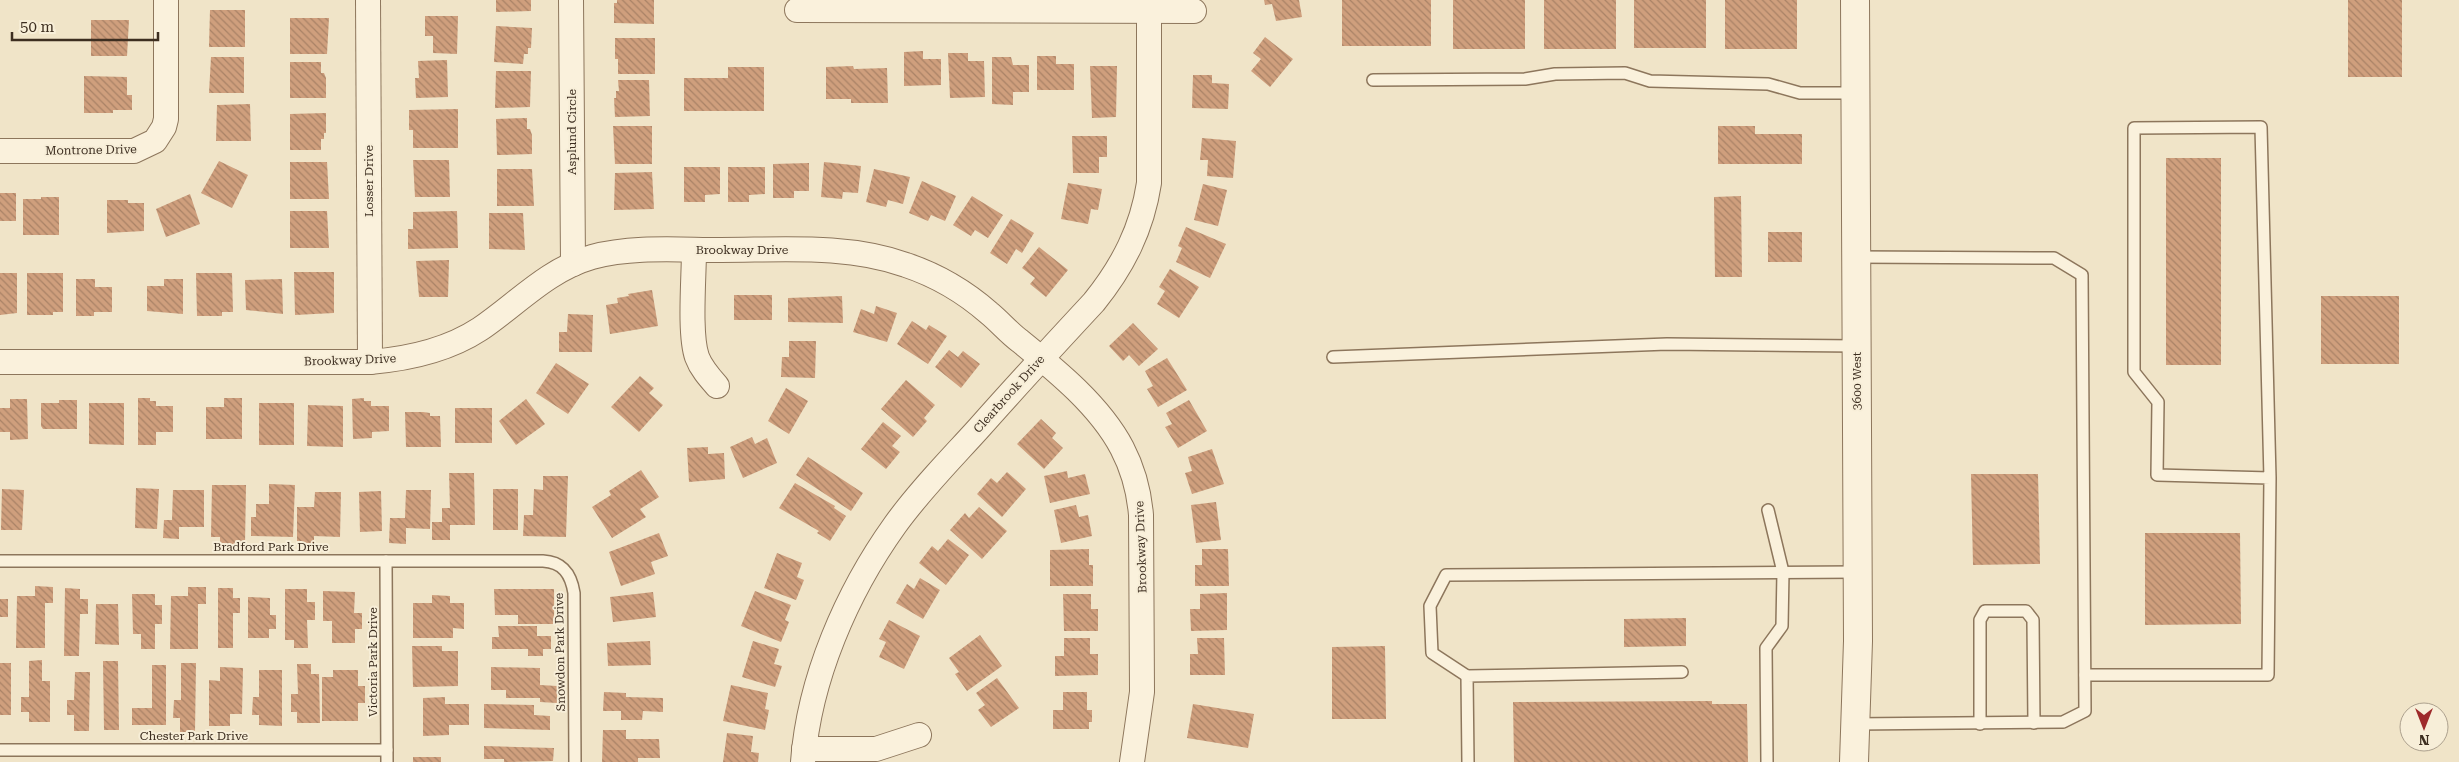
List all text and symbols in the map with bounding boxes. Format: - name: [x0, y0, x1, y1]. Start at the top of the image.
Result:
- scale bar: [12, 10, 159, 42]
- text: 50 m: [20, 18, 55, 36]
- street label: Asplund Circle: [565, 89, 579, 175]
- street label: Montrone Drive: [45, 142, 137, 158]
- street label: Losser Drive: [362, 145, 376, 217]
- street label: Brookway Drive: [696, 243, 789, 257]
- street label: Brookway Drive: [304, 351, 397, 369]
- street label: 3600 West: [1850, 351, 1864, 410]
- street label: Clearbrook Drive: [970, 352, 1048, 436]
- street label: Brookway Drive: [1132, 500, 1150, 593]
- street label: Bradford Park Drive: [213, 540, 329, 554]
- street label: Snowdon Park Drive: [552, 592, 568, 711]
- street label: Victoria Park Drive: [366, 607, 380, 717]
- north arrow: [2399, 702, 2449, 752]
- street label: Chester Park Drive: [140, 729, 249, 743]
- text: N: [2418, 732, 2429, 748]

